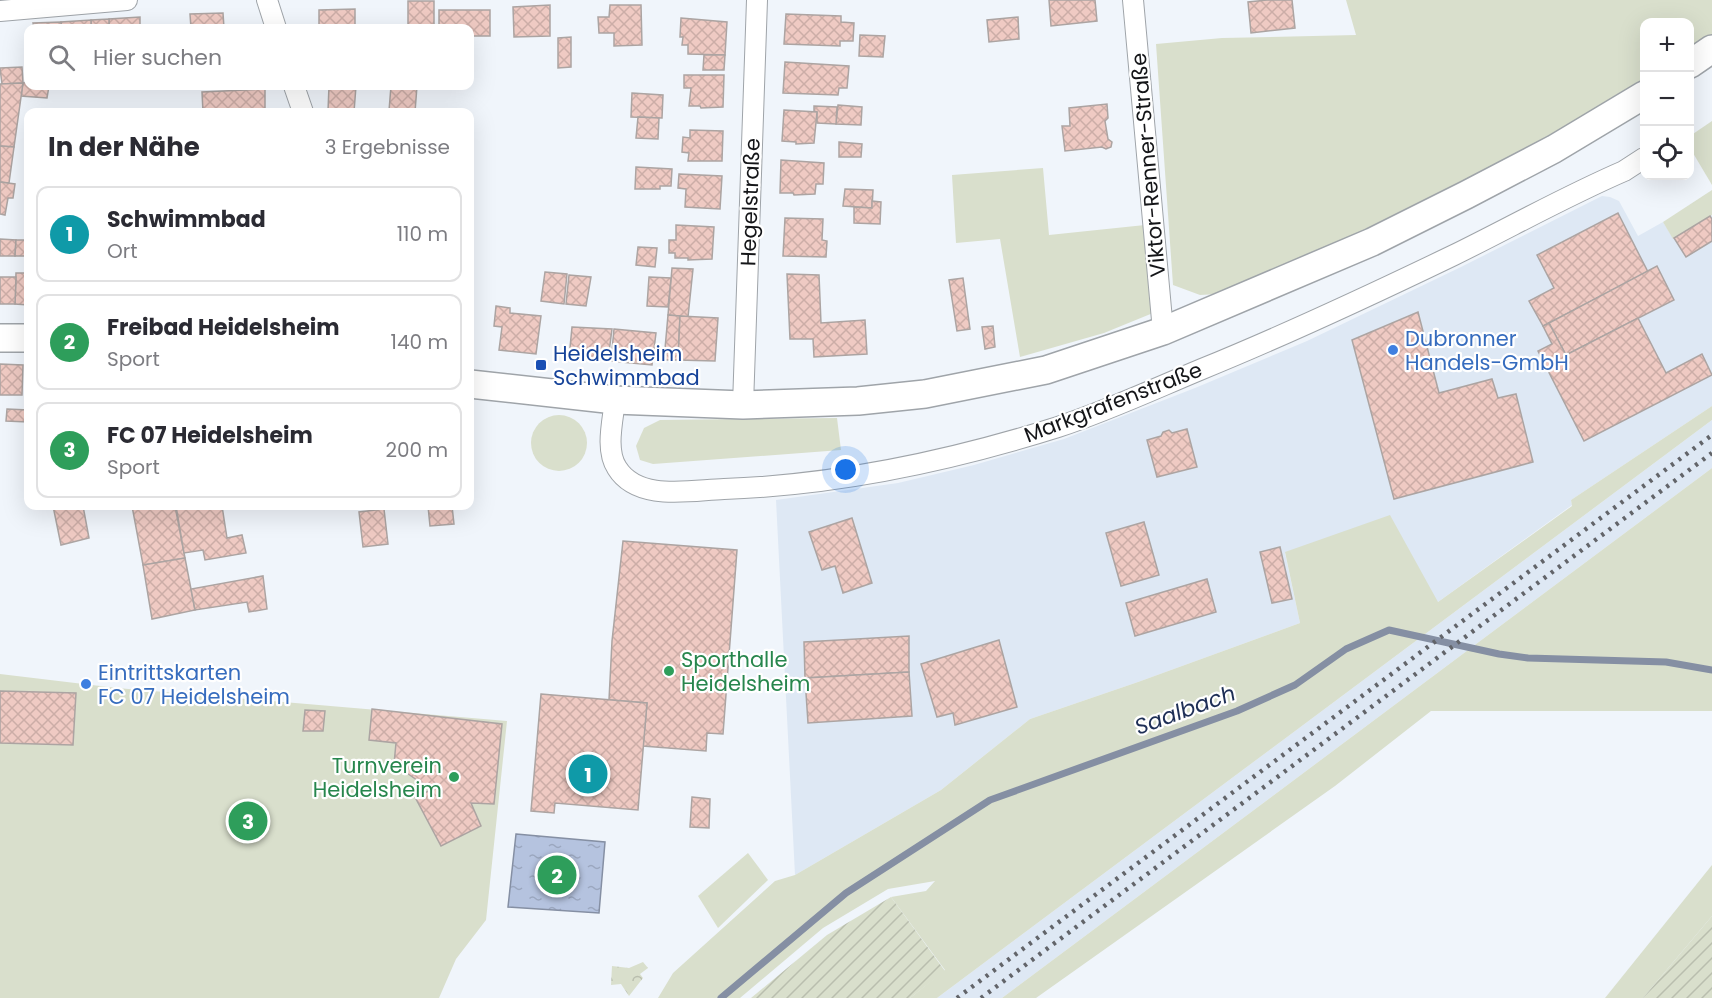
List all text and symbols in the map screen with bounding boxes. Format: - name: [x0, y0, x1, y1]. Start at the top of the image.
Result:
- map controls: [1640, 18, 1694, 180]
- button: +: [1640, 18, 1694, 72]
- search box: [24, 24, 474, 90]
- icon: search: [45, 41, 78, 74]
- text: Hier suchen: [93, 42, 222, 73]
- street label: Viktor-Renner-Straße: [1124, 52, 1172, 278]
- button: −: [1640, 72, 1694, 126]
- button: locate: [1640, 126, 1694, 180]
- text: In der Nähe: [48, 129, 200, 165]
- text: 3 Ergebnisse: [325, 133, 450, 161]
- street label: Hegelstraße: [733, 138, 767, 266]
- text: Schwimmbad: [107, 204, 266, 235]
- text: 1: [66, 220, 73, 248]
- text: 110 m: [397, 220, 448, 248]
- text: Ort: [107, 237, 137, 265]
- text: Freibad Heidelsheim: [107, 312, 340, 343]
- place label: Dubronner Handels-GmbH: [1405, 324, 1569, 377]
- text: 2: [64, 328, 75, 356]
- text: 140 m: [391, 328, 448, 356]
- place label: Heidelsheim Schwimmbad: [553, 339, 700, 392]
- marker: Dubronner Handels-GmbH: [1386, 343, 1400, 357]
- text: Sport: [107, 345, 160, 373]
- street label: Markgrafenstraße: [1020, 355, 1206, 449]
- marker: Heidelsheim Schwimmbad: [534, 358, 548, 372]
- text: FC 07 Heidelsheim: [107, 420, 313, 451]
- text: 3: [63, 436, 76, 464]
- text: 200 m: [385, 436, 448, 464]
- text: Sport: [107, 453, 160, 481]
- your location: [831, 455, 860, 484]
- place label: Sporthalle Heidelsheim: [681, 645, 810, 698]
- place label: Eintrittskarten FC 07 Heidelsheim: [98, 658, 290, 711]
- marker: Sporthalle Heidelsheim: [662, 664, 676, 678]
- marker: Eintrittskarten FC 07 Heidelsheim: [79, 677, 93, 691]
- water label: Saalbach: [1130, 677, 1240, 743]
- place label: Turnverein Heidelsheim: [313, 751, 442, 804]
- pin: 1: [568, 752, 608, 796]
- marker: Turnverein Heidelsheim: [447, 770, 461, 784]
- pin: 3: [228, 798, 268, 844]
- pin: 2: [538, 852, 576, 898]

